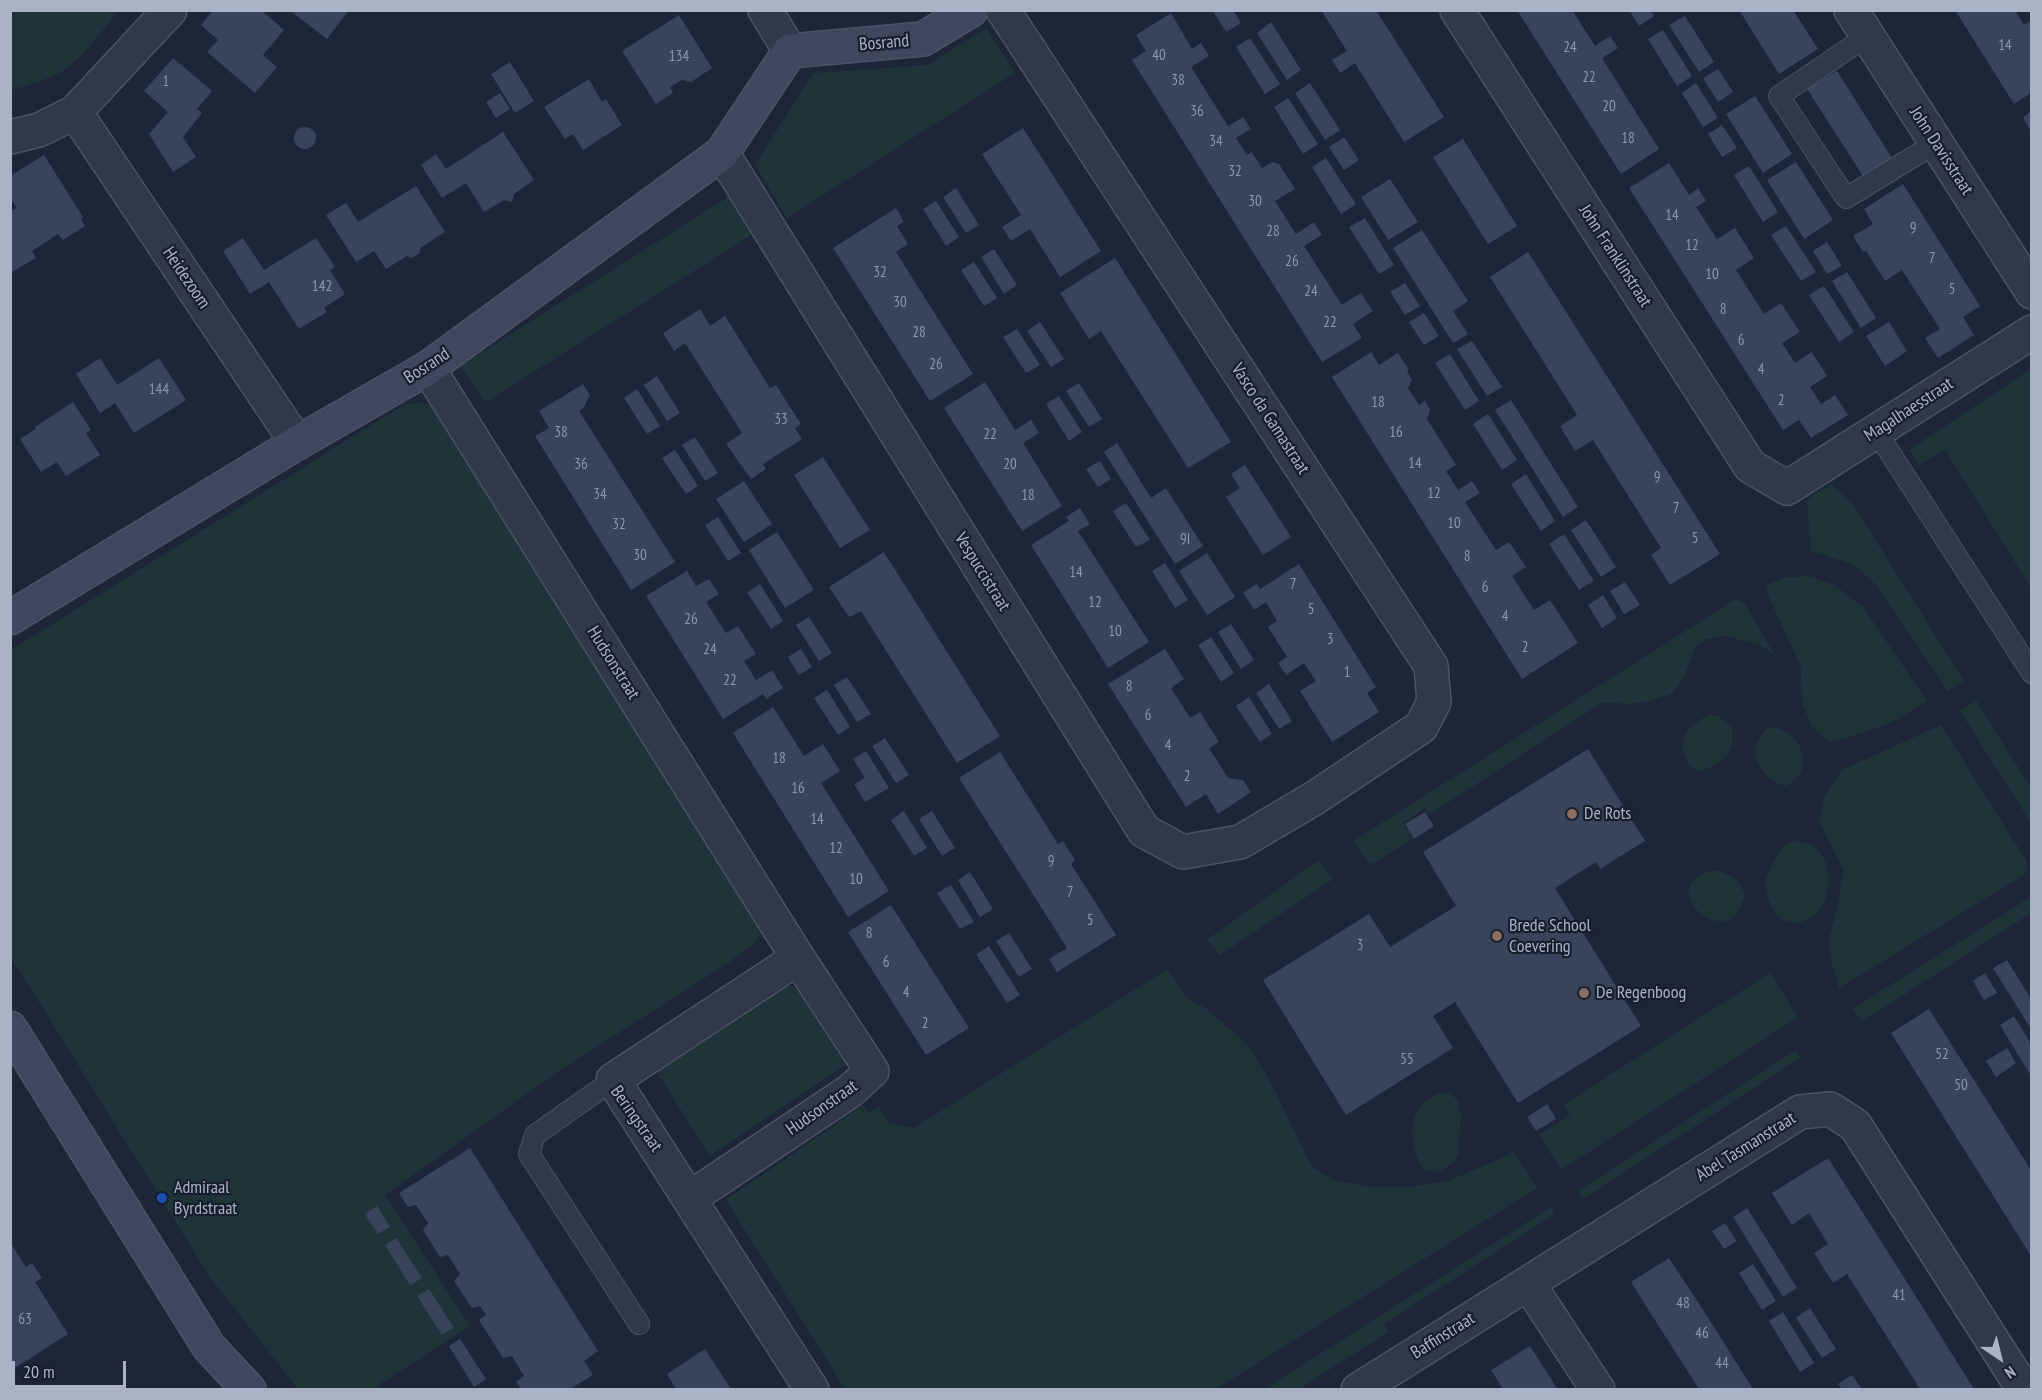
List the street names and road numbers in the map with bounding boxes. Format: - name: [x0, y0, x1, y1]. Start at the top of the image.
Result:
- street label: Bosrand: [858, 30, 910, 56]
- street label: John Davisstraat: [1905, 103, 1977, 199]
- street label: John Franklinstraat: [1574, 201, 1656, 311]
- street label: Heidezoom: [158, 243, 214, 313]
- street label: Bosrand: [400, 343, 454, 389]
- street label: Vasco da Gamastraat: [1226, 360, 1314, 478]
- street label: Magalhaesstraat: [1860, 373, 1958, 447]
- street label: Vespuccistraat: [949, 529, 1015, 615]
- street label: Hudsonstraat: [582, 622, 644, 704]
- street label: Hudsonstraat: [782, 1076, 862, 1140]
- street label: Beringstraat: [605, 1082, 667, 1156]
- street label: Abel Tasmanstraat: [1692, 1108, 1800, 1186]
- street label: Baffinstraat: [1407, 1308, 1479, 1364]

